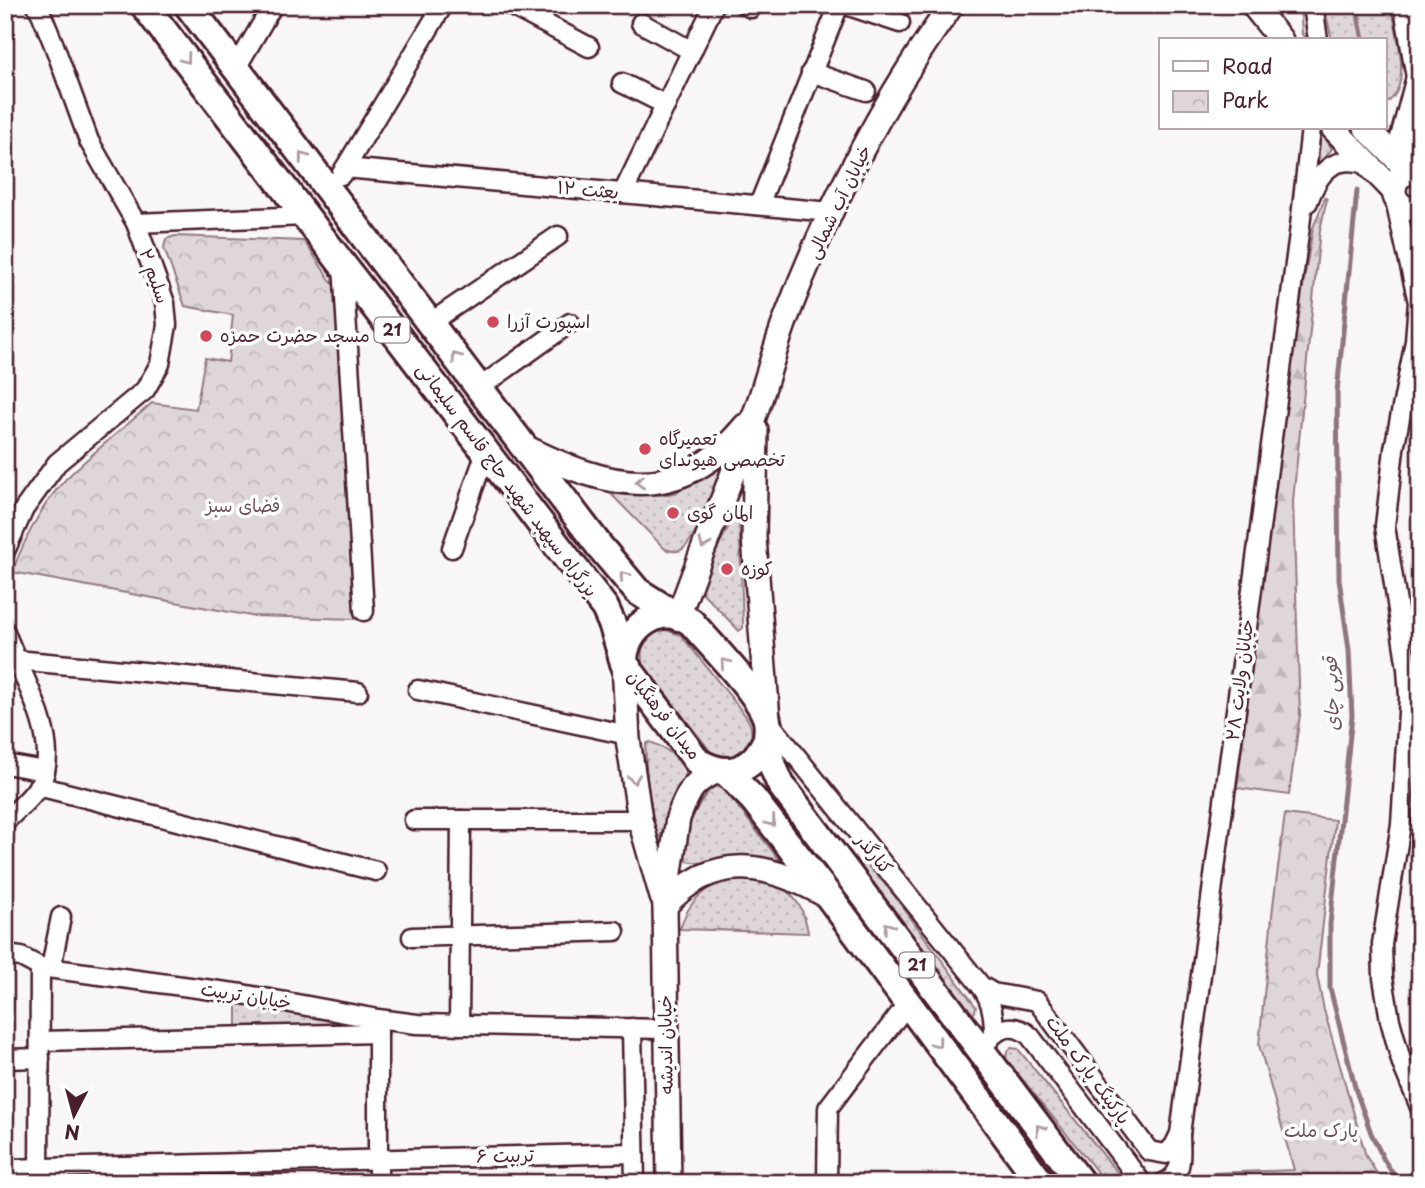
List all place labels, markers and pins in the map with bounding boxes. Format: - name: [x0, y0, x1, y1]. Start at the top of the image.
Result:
- place label: اسپورت آزرا: [507, 307, 590, 334]
- marker: اسپورت آزرا: [485, 314, 501, 330]
- place label: مسجد حضرت حمزه: [220, 321, 370, 348]
- marker: مسجد حضرت حمزه: [198, 328, 214, 344]
- place label: تعمیرگاه تخصصی هیوندای: [659, 424, 786, 472]
- marker: تعمیرگاه تخصصی هیوندای: [637, 441, 653, 457]
- place label: المان گوی: [687, 498, 753, 525]
- marker: المان گوی: [665, 505, 681, 521]
- place label: کوزه: [741, 554, 773, 581]
- marker: کوزه: [719, 561, 735, 577]

